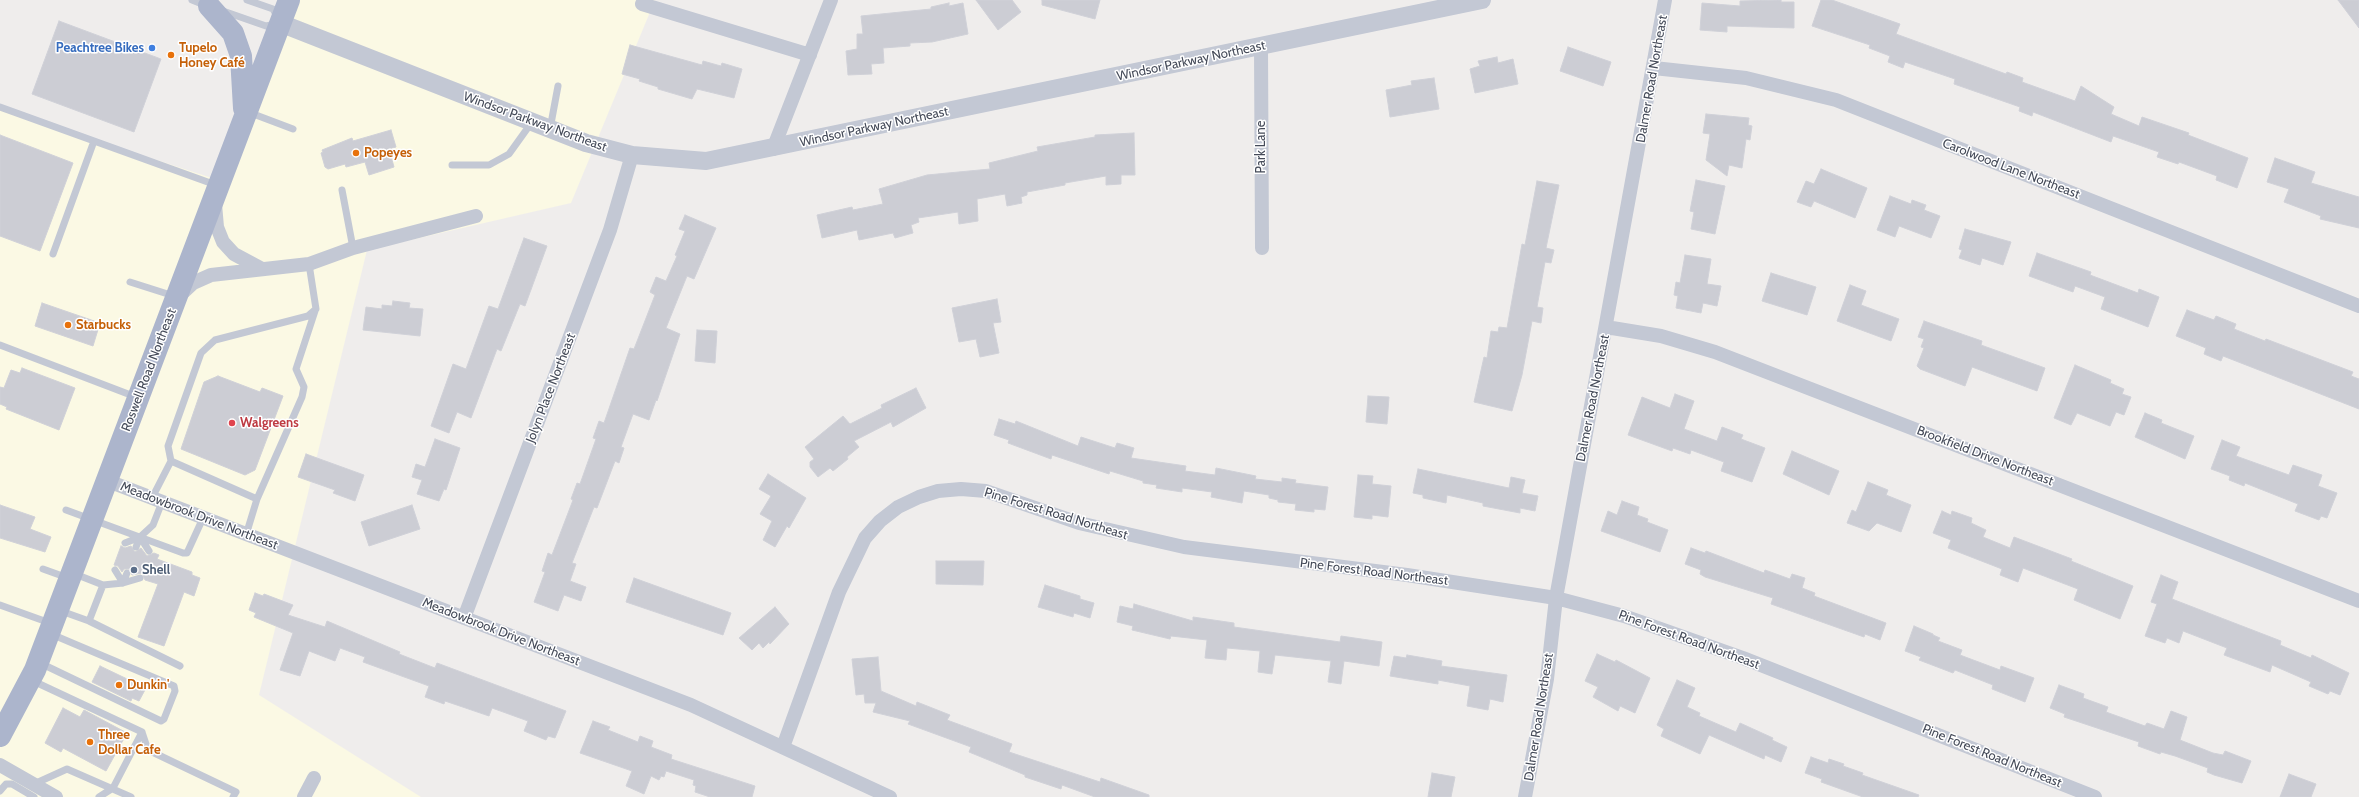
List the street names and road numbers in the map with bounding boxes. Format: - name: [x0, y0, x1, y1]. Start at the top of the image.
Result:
- street label: Dalmer Road Northeast: [1633, 14, 1671, 144]
- street label: Windsor Parkway Northeast: [1115, 38, 1267, 84]
- street label: Windsor Parkway Northeast: [461, 89, 609, 155]
- street label: Windsor Parkway Northeast: [798, 104, 950, 150]
- street label: Park Lane: [1253, 120, 1269, 174]
- street label: Carolwood Lane Northeast: [1940, 136, 2082, 202]
- street label: Roswell Road Northeast: [118, 306, 180, 434]
- street label: Jolyn Place Northeast: [523, 331, 579, 445]
- street label: Dalmer Road Northeast: [1573, 333, 1613, 463]
- street label: Brookfield Drive Northeast: [1915, 423, 2055, 489]
- street label: Meadowbrook Drive Northeast: [118, 479, 280, 553]
- street label: Pine Forest Road Northeast: [982, 485, 1130, 543]
- street label: Pine Forest Road Northeast: [1299, 555, 1449, 589]
- street label: Meadowbrook Drive Northeast: [420, 595, 582, 669]
- street label: Pine Forest Road Northeast: [1616, 607, 1762, 673]
- street label: Dalmer Road Northeast: [1521, 652, 1557, 782]
- street label: Pine Forest Road Northeast: [1920, 721, 2064, 791]

